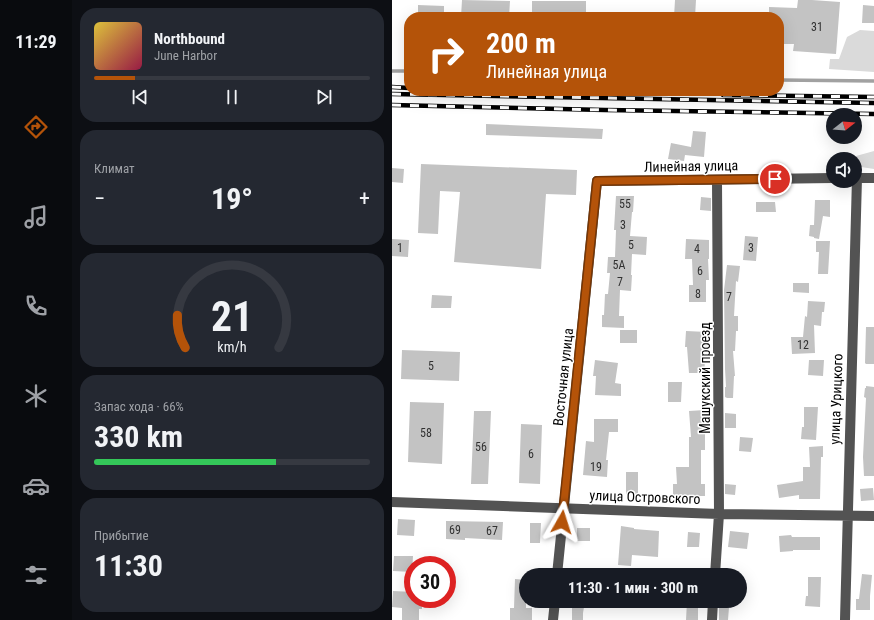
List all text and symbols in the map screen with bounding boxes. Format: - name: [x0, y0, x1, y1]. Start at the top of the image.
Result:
- house number: 31: [811, 20, 823, 34]
- text: 200 m: [486, 27, 556, 60]
- icon: right: [420, 28, 472, 80]
- text: Northbound: [154, 30, 225, 48]
- text: 11:29: [15, 31, 57, 52]
- text: June Harbor: [154, 48, 217, 63]
- text: Линейная улица: [486, 61, 607, 82]
- icon: previous: [129, 86, 151, 108]
- icon: pause: [221, 86, 243, 108]
- icon: next: [313, 86, 335, 108]
- north arrow: [826, 108, 862, 144]
- map controls: [826, 108, 862, 188]
- icon: directions: [22, 113, 50, 141]
- button: sound: [826, 152, 862, 188]
- street label: Линейная улица: [644, 157, 738, 175]
- text: Климат: [94, 161, 135, 176]
- pin: [758, 162, 792, 196]
- icon: arrive: [764, 168, 786, 190]
- text: 19°: [211, 181, 253, 216]
- text: −: [94, 186, 105, 211]
- text: +: [359, 186, 370, 211]
- house number: 55: [619, 197, 631, 211]
- icon: music: [22, 203, 50, 231]
- house number: 3: [620, 218, 626, 232]
- house number: 5: [628, 238, 634, 252]
- house number: 1: [397, 241, 403, 255]
- house number: 3: [748, 241, 754, 255]
- house number: 4: [694, 242, 700, 256]
- house number: 5А: [613, 258, 626, 272]
- house number: 6: [697, 264, 703, 278]
- house number: 7: [617, 275, 623, 289]
- house number: 8: [695, 287, 701, 301]
- house number: 7: [726, 290, 732, 304]
- icon: phone: [22, 292, 50, 320]
- text: 21: [211, 292, 253, 341]
- street label: Машукский проезд: [697, 322, 713, 434]
- street label: Восточная улица: [550, 327, 576, 427]
- house number: 12: [797, 338, 809, 352]
- text: km/h: [217, 339, 247, 355]
- street label: улица Урицкого: [826, 353, 846, 445]
- house number: 5: [428, 359, 434, 373]
- icon: climate: [22, 382, 50, 410]
- text: Запас хода · 66%: [94, 399, 184, 414]
- text: 330 km: [94, 419, 183, 454]
- house number: 58: [420, 426, 432, 440]
- house number: 56: [475, 440, 487, 454]
- house number: 6: [528, 447, 534, 461]
- house number: 19: [590, 460, 602, 474]
- icon: car: [22, 472, 50, 500]
- street label: улица Островского: [589, 487, 701, 507]
- position arrow: [541, 501, 583, 543]
- house number: 69: [449, 523, 461, 537]
- house number: 67: [486, 524, 498, 538]
- text: Прибытие: [94, 528, 149, 543]
- text: 11:30: [94, 548, 163, 583]
- speed limit sign: 30: [404, 556, 456, 608]
- icon: filters: [22, 561, 50, 589]
- text: 11:30 · 1 мин · 300 m: [568, 579, 698, 597]

